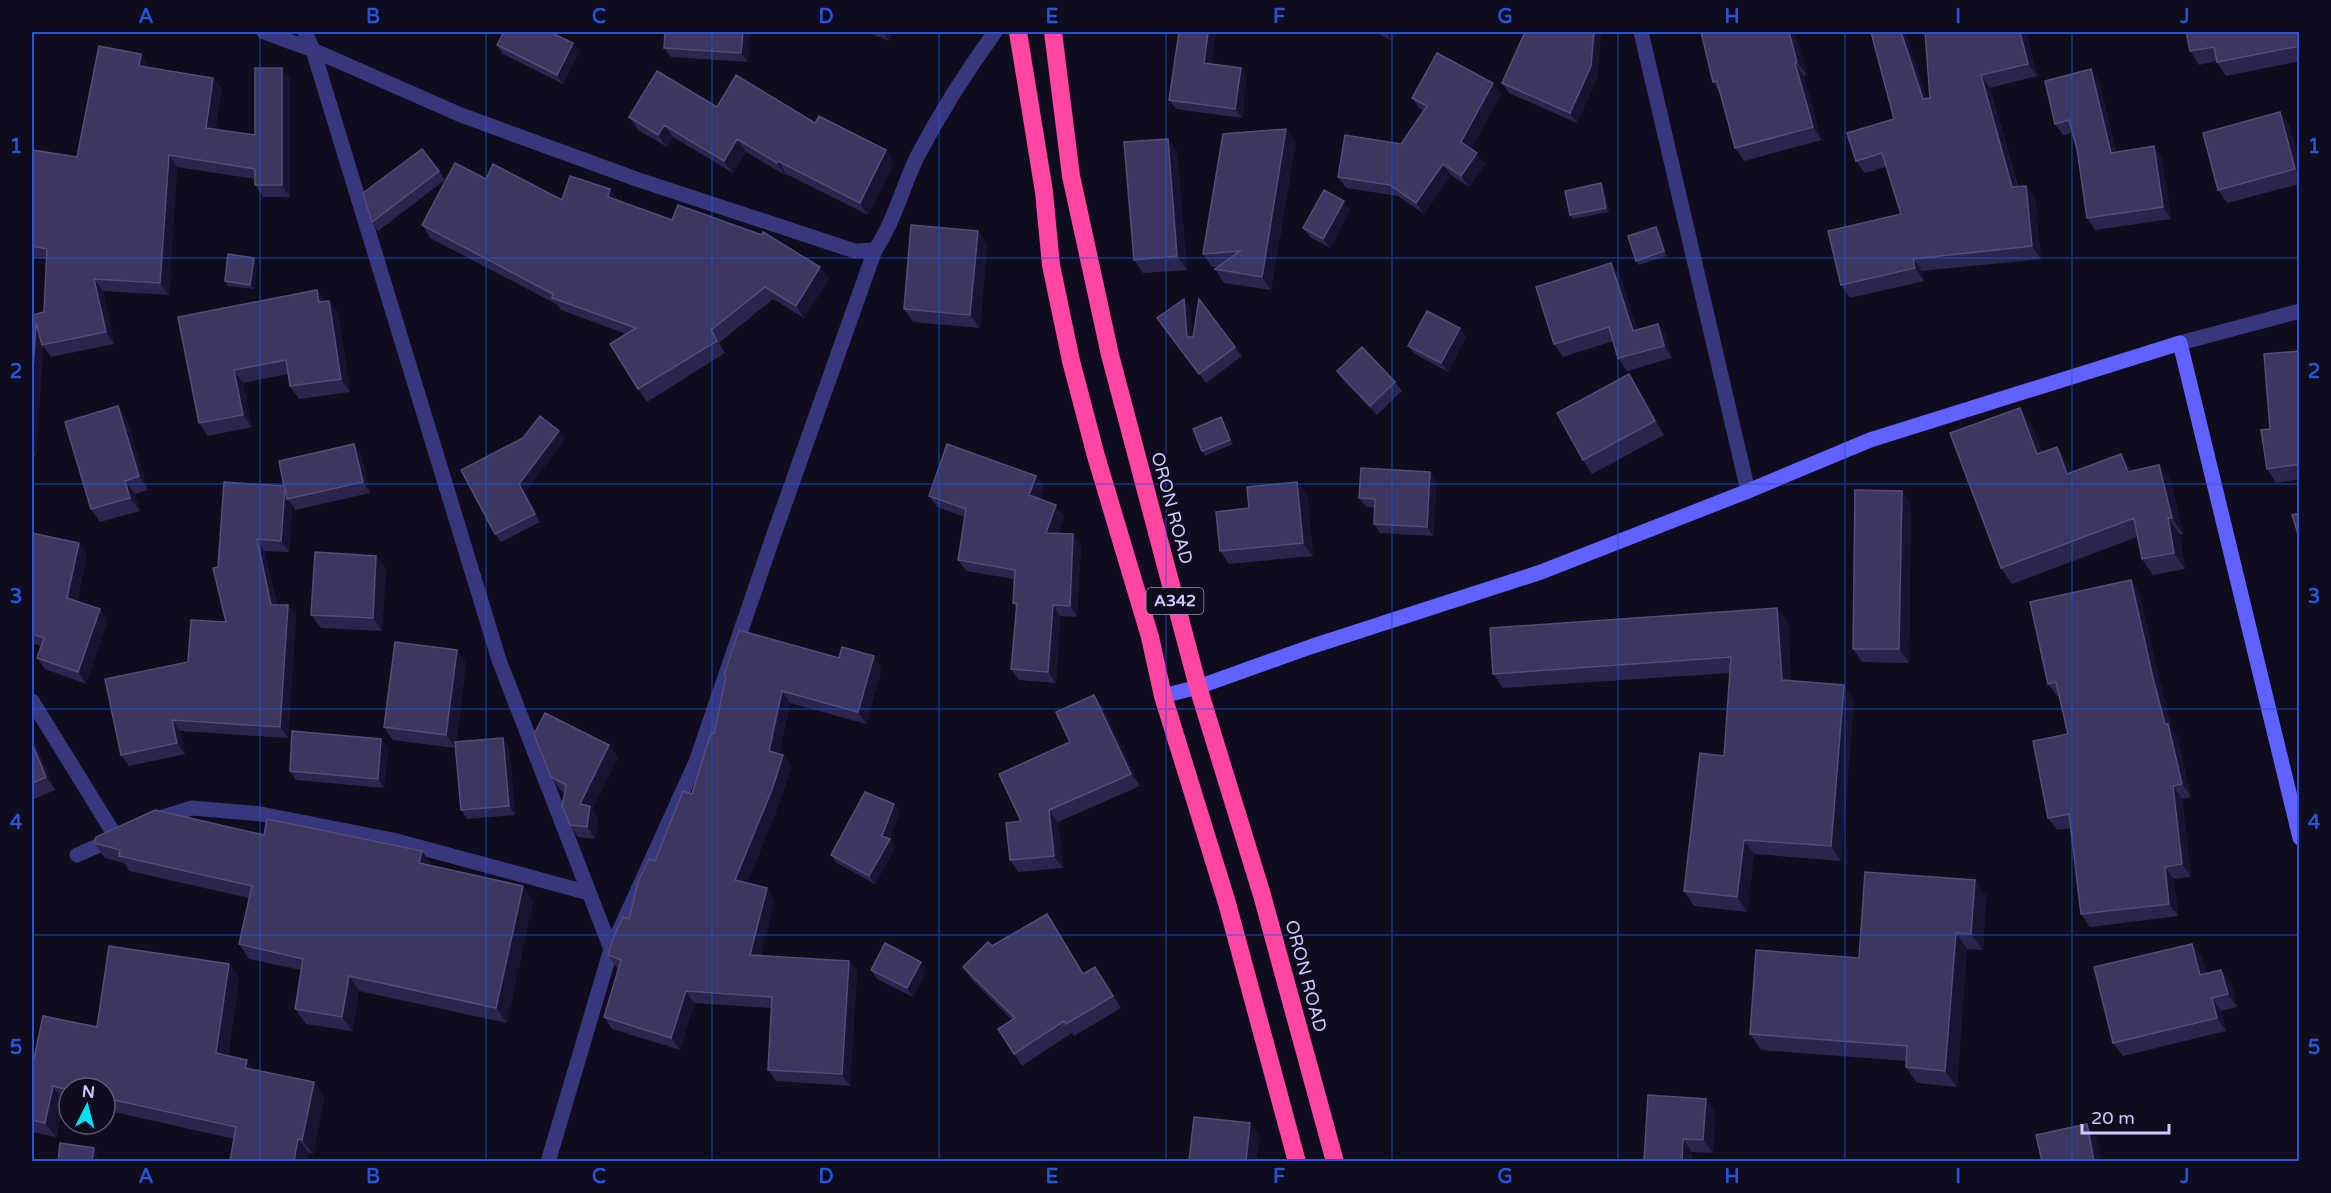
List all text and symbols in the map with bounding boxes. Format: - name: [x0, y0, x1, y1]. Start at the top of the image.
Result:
- text: A: [139, 5, 154, 29]
- text: B: [366, 5, 380, 29]
- text: C: [592, 5, 606, 29]
- text: D: [818, 5, 834, 29]
- text: E: [1046, 5, 1059, 29]
- text: F: [1273, 5, 1285, 29]
- text: G: [1497, 5, 1513, 29]
- text: H: [1724, 5, 1740, 29]
- text: I: [1955, 5, 1961, 29]
- text: J: [2179, 5, 2190, 29]
- text: 1: [10, 135, 22, 159]
- text: 1: [2308, 135, 2320, 159]
- text: 2: [10, 360, 22, 384]
- text: 2: [2308, 360, 2320, 384]
- street label: ORON ROAD: [1146, 449, 1198, 567]
- text: 3: [10, 585, 22, 609]
- text: 3: [2308, 585, 2320, 609]
- road number: A342: [1146, 588, 1204, 614]
- text: 4: [10, 811, 23, 835]
- text: 4: [2308, 811, 2321, 835]
- street label: ORON ROAD: [1280, 917, 1332, 1035]
- text: 5: [10, 1036, 22, 1060]
- text: 5: [2308, 1036, 2320, 1060]
- north arrow: [57, 1076, 117, 1136]
- text: N: [81, 1081, 96, 1103]
- scale bar: [2082, 1097, 2169, 1135]
- text: 20 m: [2091, 1107, 2135, 1129]
- text: A: [139, 1165, 154, 1189]
- text: B: [366, 1165, 380, 1189]
- text: C: [592, 1165, 606, 1189]
- text: D: [818, 1165, 834, 1189]
- text: E: [1046, 1165, 1059, 1189]
- text: F: [1273, 1165, 1285, 1189]
- text: G: [1497, 1165, 1513, 1189]
- text: H: [1724, 1165, 1740, 1189]
- text: I: [1955, 1165, 1961, 1189]
- text: J: [2179, 1165, 2190, 1189]

